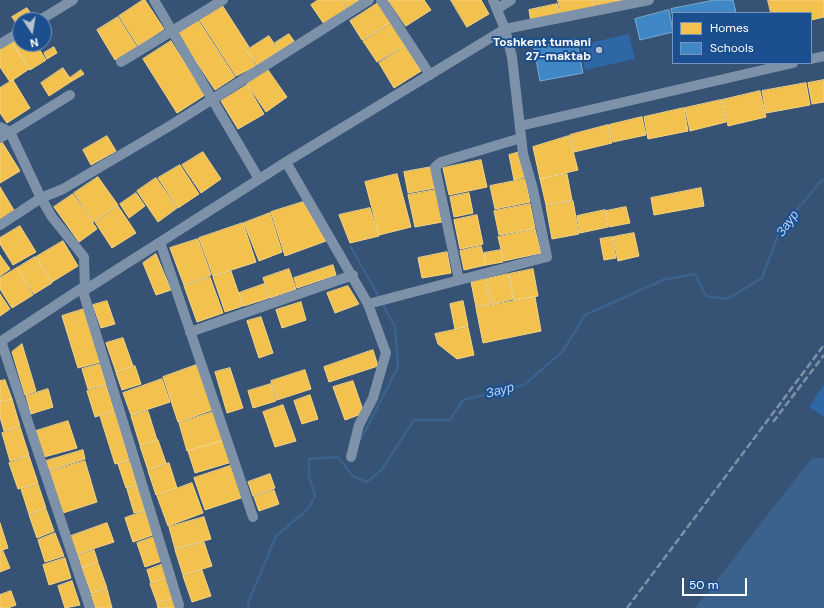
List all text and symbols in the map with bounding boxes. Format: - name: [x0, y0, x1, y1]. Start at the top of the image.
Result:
- north arrow: [12, 12, 52, 52]
- legend: [672, 12, 812, 64]
- text: Homes: [710, 20, 749, 36]
- text: N: [29, 35, 40, 50]
- place label: Toshkent tumani 27-maktab: [493, 36, 591, 64]
- text: Schools: [710, 40, 754, 56]
- marker: Toshkent tumani 27-maktab: [594, 45, 604, 55]
- water label: Заур: [773, 208, 803, 240]
- water label: Заур: [484, 380, 516, 402]
- scale bar: [684, 570, 749, 596]
- text: 50 m: [689, 577, 718, 593]

